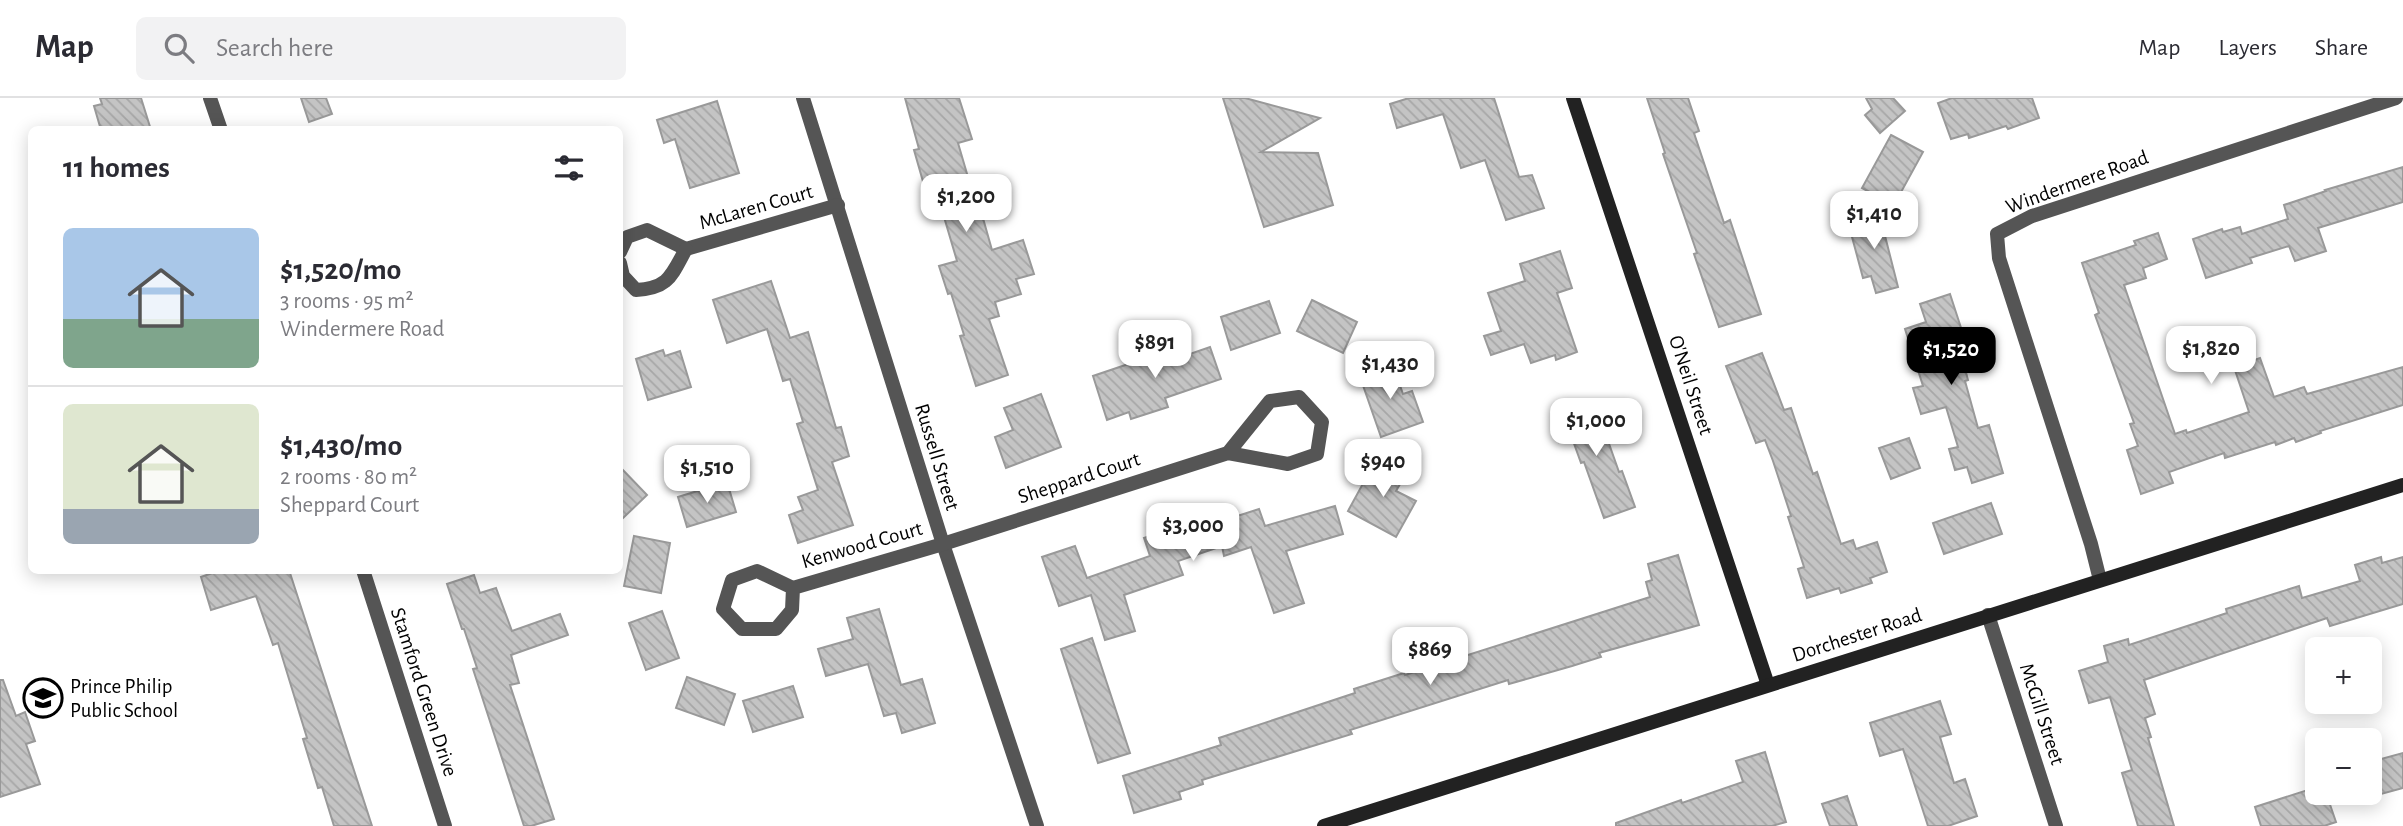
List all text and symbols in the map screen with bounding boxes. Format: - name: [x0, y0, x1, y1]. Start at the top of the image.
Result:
- search box: [136, 17, 626, 80]
- icon: search: [160, 29, 198, 67]
- text: Map: [35, 31, 94, 64]
- text: Search here: [216, 35, 334, 61]
- text: Map: [2138, 36, 2180, 60]
- text: Layers: [2218, 36, 2277, 60]
- text: Share: [2315, 36, 2368, 60]
- street label: Windermere Road: [2003, 146, 2151, 218]
- icon: filters: [550, 149, 588, 187]
- text: 11 homes: [63, 153, 170, 183]
- pin: $1,200: [909, 174, 1023, 234]
- street label: McLaren Court: [697, 181, 816, 233]
- text: $1,200: [937, 185, 995, 208]
- pin: $1,410: [1817, 192, 1931, 251]
- text: $1,410: [1846, 202, 1902, 225]
- text: $1,520/mo: [280, 255, 401, 285]
- icon: home: [119, 256, 203, 340]
- text: 3 rooms · 95 m²: [280, 290, 413, 313]
- text: Windermere Road: [280, 318, 444, 341]
- pin: $891: [1114, 320, 1196, 380]
- pin: $1,820: [2154, 327, 2268, 386]
- pin: $1,520: [1894, 328, 2008, 387]
- text: $891: [1134, 331, 1176, 354]
- street label: O'Neil Street: [1665, 333, 1717, 438]
- text: $1,820: [2182, 337, 2240, 360]
- text: $1,520: [1923, 338, 1979, 361]
- pin: $1,430: [1333, 342, 1447, 401]
- text: $1,430: [1361, 352, 1419, 375]
- pin: $1,000: [1539, 398, 1653, 458]
- street label: Russell Street: [911, 401, 963, 513]
- text: $1,000: [1566, 409, 1626, 432]
- text: $1,430/mo: [280, 431, 402, 461]
- icon: home: [119, 432, 203, 516]
- pin: $940: [1342, 440, 1424, 499]
- pin: $1,510: [650, 446, 764, 505]
- street label: Sheppard Court: [1015, 448, 1143, 508]
- text: $940: [1360, 450, 1406, 473]
- text: $1,510: [680, 456, 734, 479]
- text: 2 rooms · 80 m²: [280, 466, 417, 489]
- text: Sheppard Court: [280, 494, 419, 517]
- pin: $3,000: [1136, 504, 1250, 563]
- text: $3,000: [1162, 514, 1224, 537]
- street label: Kenwood Court: [799, 518, 925, 572]
- street label: Dorchester Road: [1790, 604, 1925, 666]
- street label: Stamford Green Drive: [387, 605, 461, 779]
- pin: $869: [1389, 628, 1471, 687]
- map controls: [2305, 637, 2382, 805]
- button: +: [2305, 637, 2382, 714]
- text: $869: [1408, 638, 1452, 661]
- street label: McGill Street: [2016, 661, 2068, 768]
- place label: Prince Philip Public School: [70, 676, 178, 721]
- school or university icon: Prince Philip Public School: [22, 677, 64, 719]
- button: −: [2305, 728, 2382, 805]

